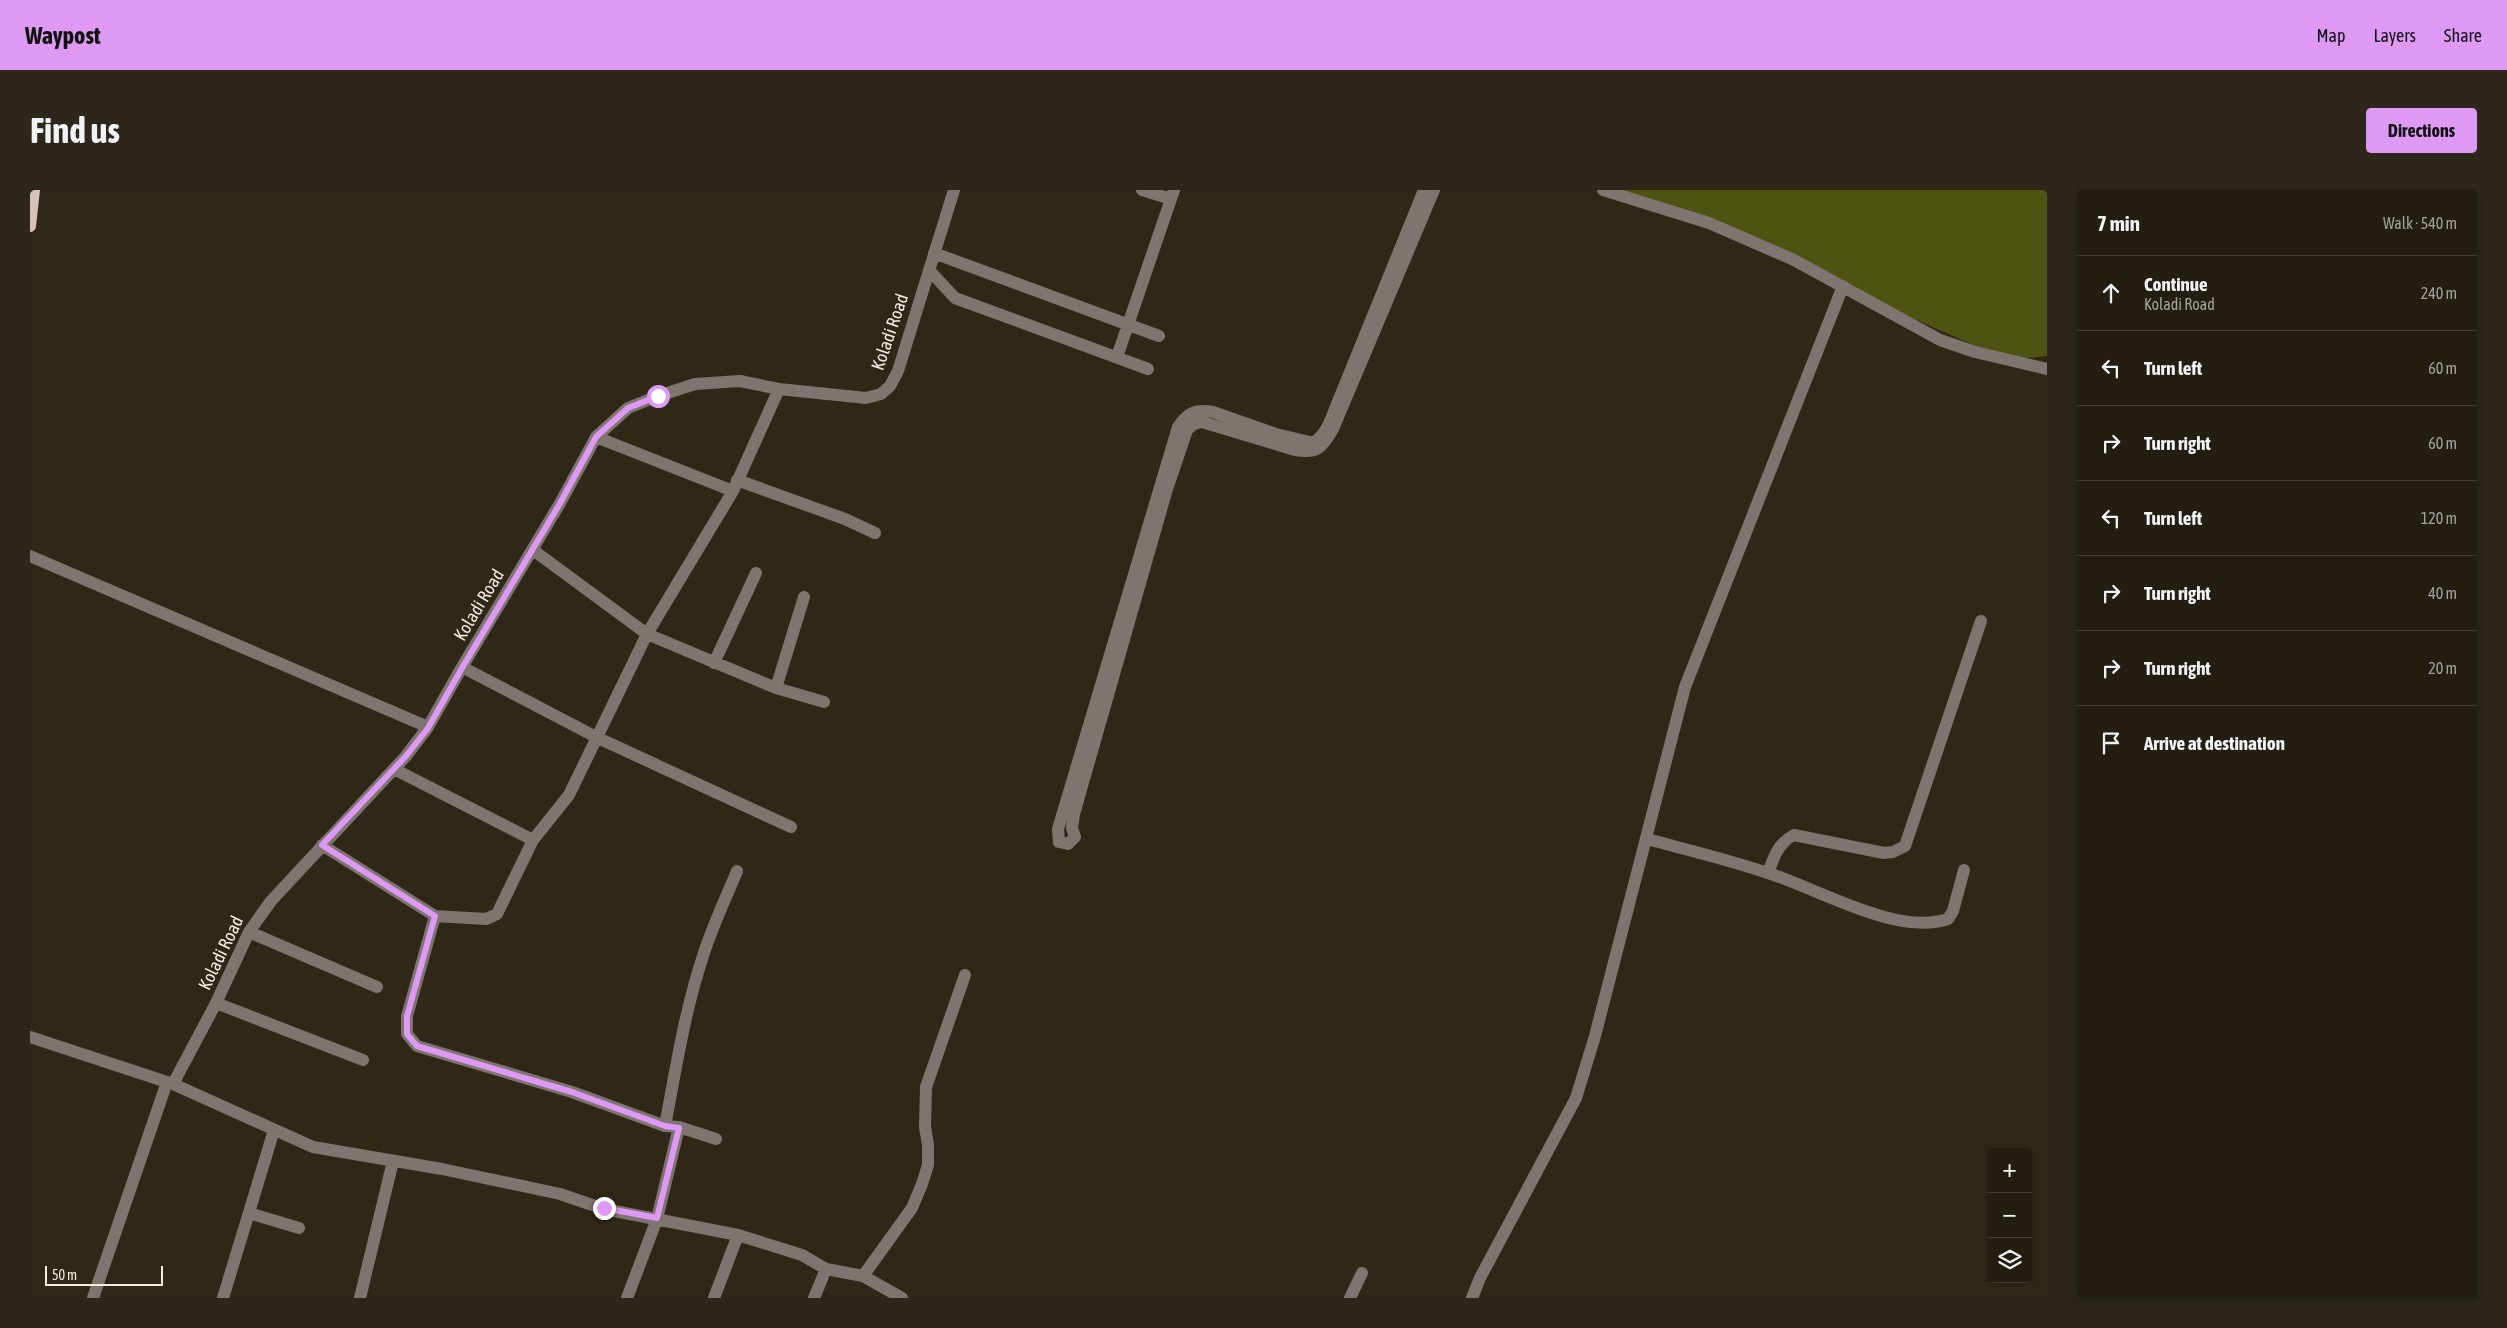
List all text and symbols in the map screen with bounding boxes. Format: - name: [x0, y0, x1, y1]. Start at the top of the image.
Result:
- text: Waypost: [25, 22, 101, 49]
- text: Map: [2316, 25, 2345, 46]
- text: Layers: [2373, 25, 2416, 46]
- text: Share: [2444, 25, 2482, 46]
- button: Directions: [2366, 108, 2477, 153]
- text: Find us: [30, 110, 120, 150]
- text: 7 min: [2097, 211, 2140, 235]
- text: Walk · 540 m: [2383, 214, 2457, 232]
- text: Continue: [2144, 273, 2208, 295]
- icon: ahead: [2097, 279, 2125, 307]
- text: 240 m: [2421, 284, 2457, 302]
- street label: Koladi Road: [867, 291, 912, 373]
- text: Koladi Road: [2144, 295, 2215, 313]
- icon: left: [2097, 354, 2125, 382]
- text: Turn left: [2144, 357, 2202, 379]
- text: 60 m: [2428, 359, 2457, 377]
- route start: [647, 385, 670, 408]
- icon: right: [2097, 429, 2125, 457]
- text: Turn right: [2144, 432, 2211, 454]
- text: 60 m: [2428, 434, 2457, 452]
- icon: left: [2097, 504, 2125, 532]
- text: Turn left: [2144, 507, 2202, 529]
- text: 120 m: [2421, 509, 2457, 527]
- street label: Koladi Road: [449, 565, 508, 644]
- icon: right: [2097, 579, 2125, 607]
- text: Turn right: [2144, 582, 2211, 604]
- text: 40 m: [2428, 584, 2457, 602]
- icon: right: [2097, 654, 2125, 682]
- text: Turn right: [2144, 657, 2211, 679]
- text: 20 m: [2428, 659, 2457, 677]
- icon: arrive: [2097, 729, 2125, 757]
- text: Arrive at destination: [2144, 732, 2285, 754]
- street label: Koladi Road: [194, 912, 247, 993]
- map controls: [1987, 1148, 2032, 1283]
- button: +: [1987, 1148, 2032, 1193]
- button: −: [1987, 1193, 2032, 1238]
- route end: [593, 1197, 616, 1220]
- button: layers: [1987, 1238, 2032, 1283]
- scale bar: [45, 1263, 162, 1286]
- text: 50 m: [52, 1267, 77, 1283]

